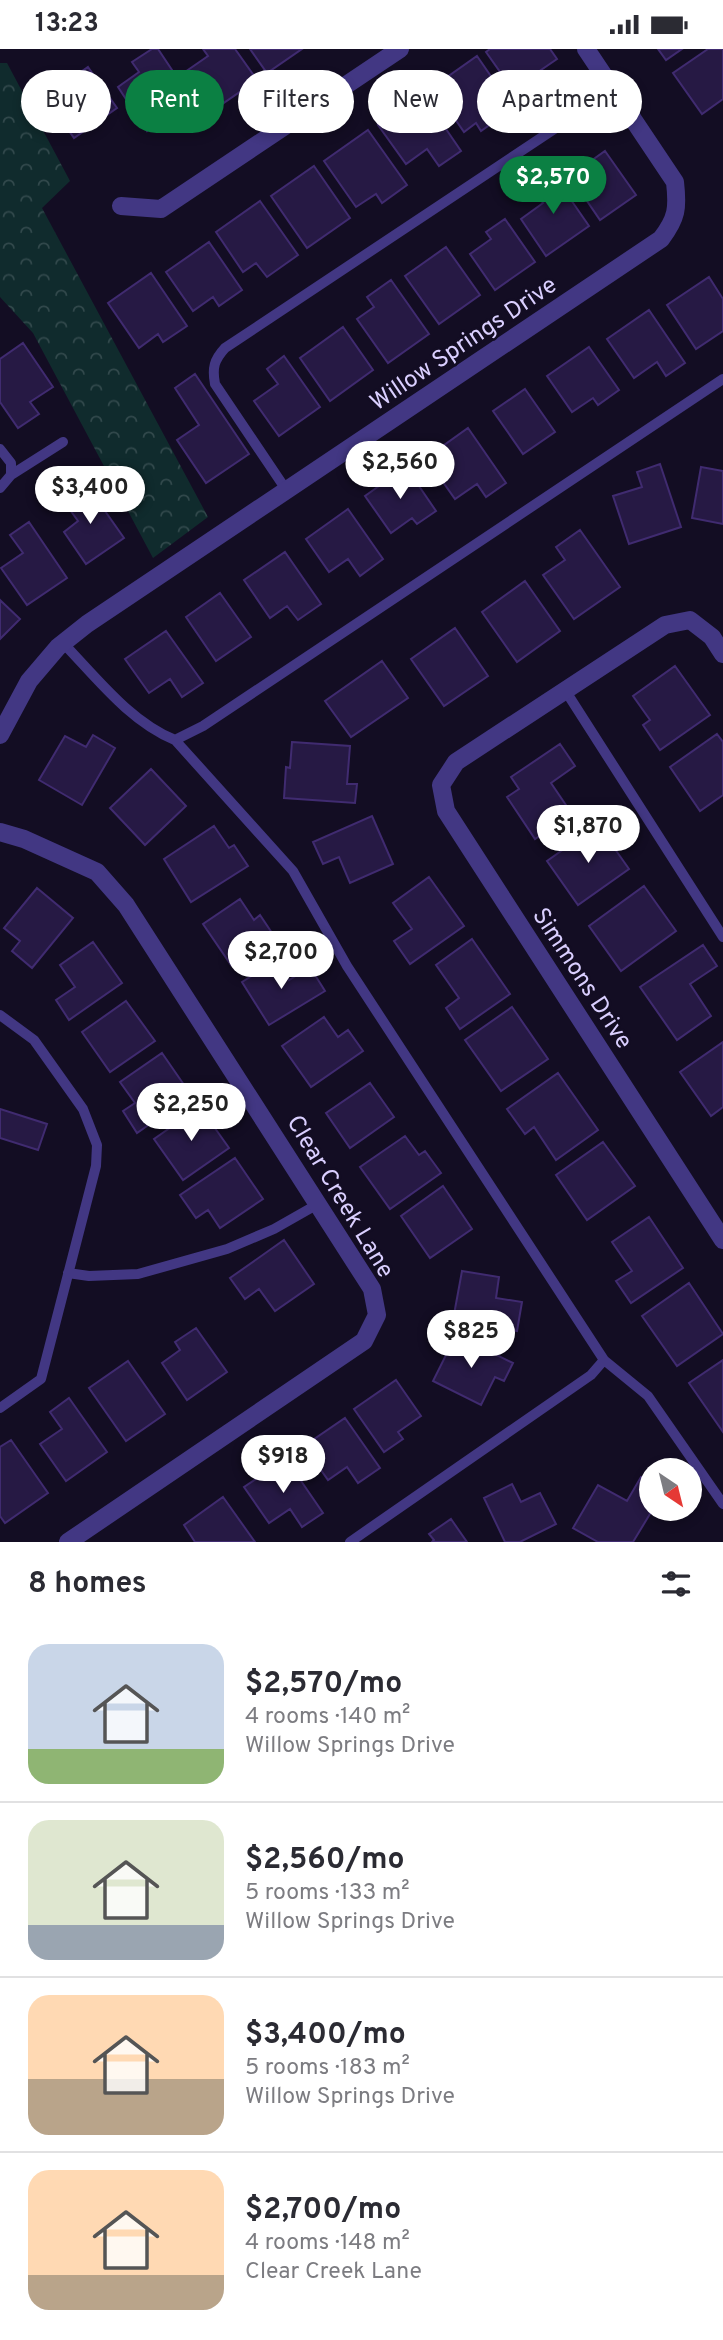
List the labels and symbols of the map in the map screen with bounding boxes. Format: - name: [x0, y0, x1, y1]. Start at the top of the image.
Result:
- pin: $2,570: [496, 157, 610, 216]
- street label: Willow Springs Drive: [365, 271, 563, 418]
- pin: $2,560: [343, 441, 457, 501]
- pin: $3,400: [33, 467, 147, 526]
- pin: $1,870: [531, 805, 645, 865]
- street label: Simmons Drive: [525, 903, 638, 1055]
- pin: $2,700: [224, 932, 338, 991]
- pin: $2,250: [134, 1083, 248, 1143]
- street label: Clear Creek Lane: [279, 1110, 400, 1284]
- pin: $825: [430, 1311, 512, 1370]
- pin: $918: [242, 1435, 324, 1495]
- north arrow: [639, 1458, 702, 1521]

